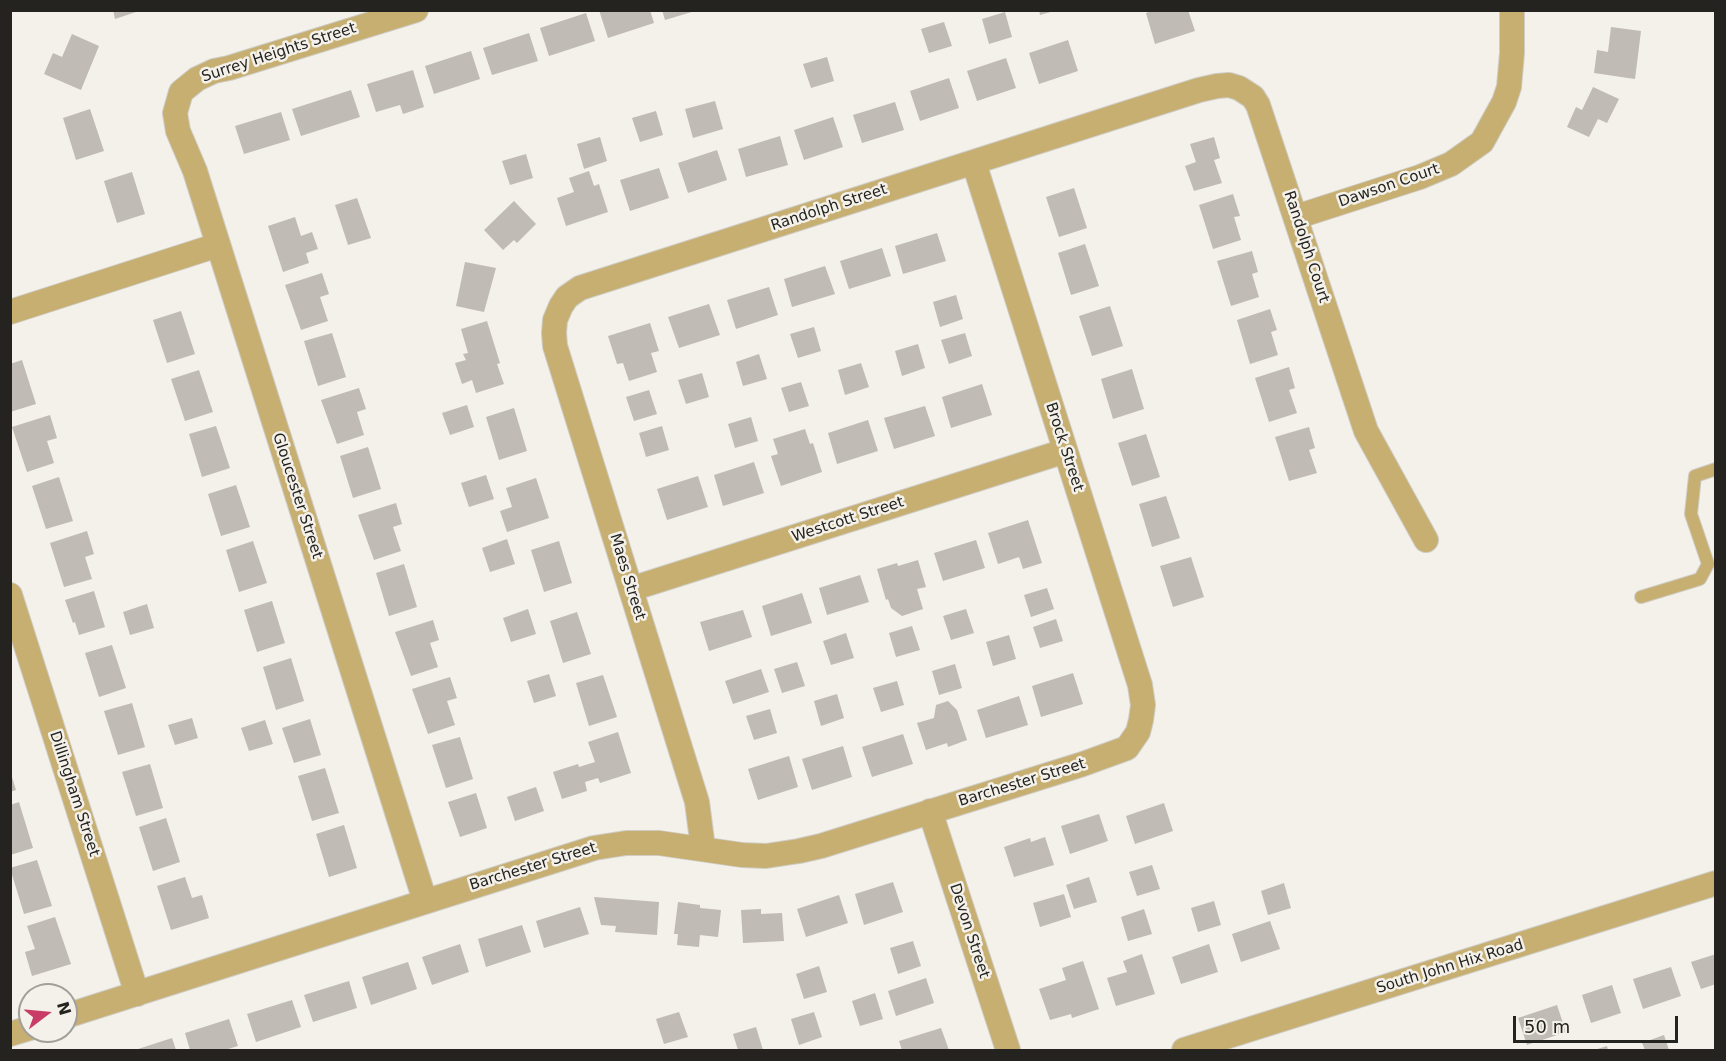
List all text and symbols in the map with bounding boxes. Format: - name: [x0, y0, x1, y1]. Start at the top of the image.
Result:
- street label: Surrey Heights Street: [199, 20, 359, 86]
- street label: Dawson Court: [1336, 160, 1442, 212]
- street label: Randolph Street: [769, 181, 889, 235]
- street label: Randolph Court: [1279, 189, 1333, 305]
- street label: Brock Street: [1041, 400, 1087, 494]
- street label: Gloucester Street: [268, 431, 326, 561]
- street label: Westcott Street: [790, 493, 906, 547]
- street label: Maes Street: [605, 532, 649, 622]
- street label: Dillingham Street: [45, 729, 103, 859]
- street label: Barchester Street: [956, 755, 1088, 811]
- street label: Barchester Street: [467, 839, 599, 895]
- street label: Devon Street: [945, 881, 993, 981]
- street label: South John Hix Road: [1374, 936, 1526, 998]
- north arrow: [18, 983, 78, 1043]
- text: N: [53, 999, 75, 1017]
- scale bar: [1516, 1004, 1681, 1042]
- text: 50 m: [1524, 1016, 1570, 1037]

